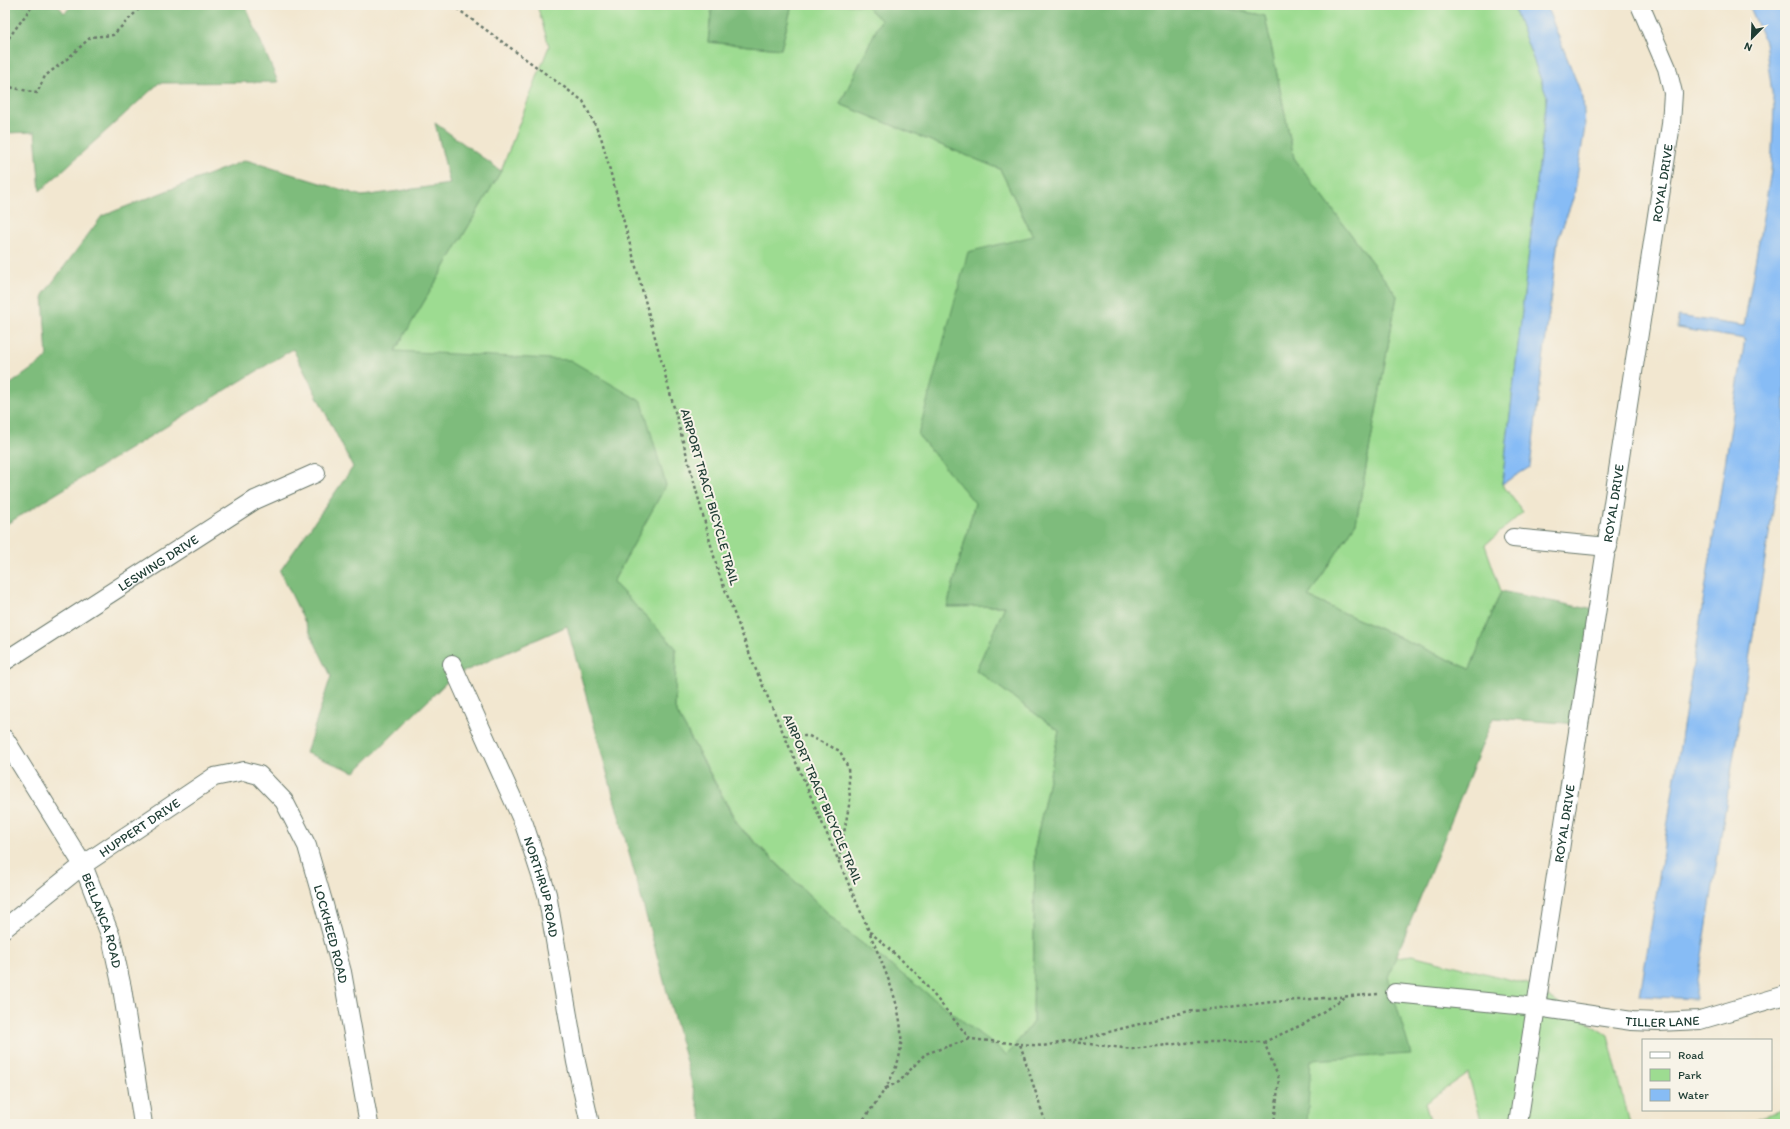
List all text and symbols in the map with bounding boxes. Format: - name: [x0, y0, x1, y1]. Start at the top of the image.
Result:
- north arrow: [1732, 18, 1772, 58]
- text: N: [1742, 39, 1754, 54]
- street label: ROYAL DRIVE: [1649, 143, 1675, 223]
- street label: AIRPORT TRACT BICYCLE TRAIL: [678, 407, 743, 587]
- street label: ROYAL DRIVE: [1600, 463, 1626, 543]
- street label: LESWING DRIVE: [115, 531, 201, 594]
- street label: AIRPORT TRACT BICYCLE TRAIL: [780, 712, 866, 887]
- street label: ROYAL DRIVE: [1551, 783, 1577, 864]
- street label: HUPPERT DRIVE: [96, 795, 183, 860]
- street label: NORTHRUP ROAD: [521, 835, 562, 938]
- street label: BELLANCA ROAD: [79, 871, 125, 970]
- street label: LOCKHEED ROAD: [311, 883, 351, 985]
- street label: TILLER LANE: [1624, 1013, 1700, 1030]
- legend: [1642, 1039, 1772, 1111]
- text: Road: [1678, 1048, 1704, 1062]
- text: Park: [1678, 1068, 1702, 1082]
- text: Water: [1678, 1088, 1709, 1102]

